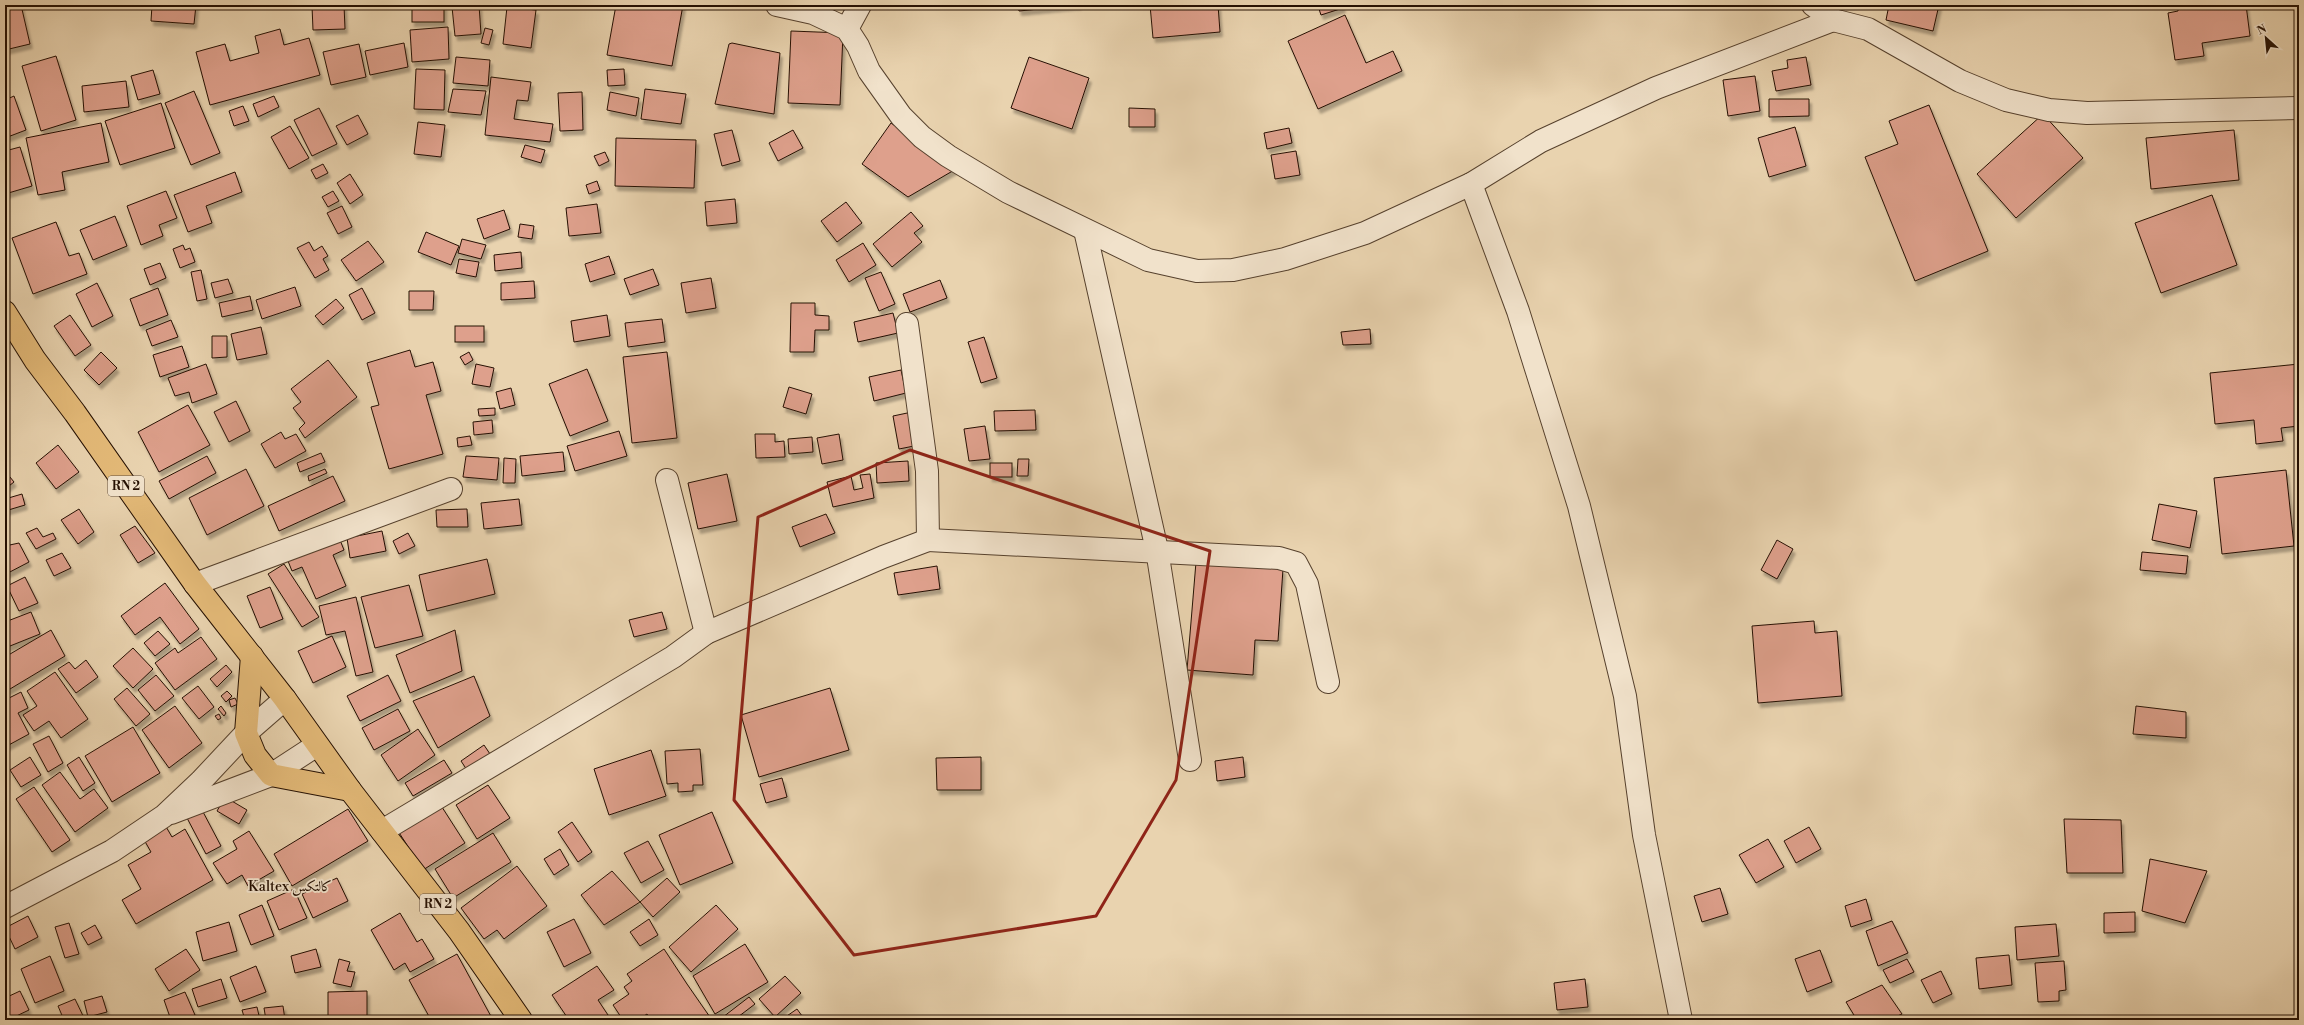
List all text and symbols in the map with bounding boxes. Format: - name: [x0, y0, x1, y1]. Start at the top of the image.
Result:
- north arrow: [2246, 18, 2286, 58]
- text: N: [2255, 22, 2269, 38]
- road number: RN 2: [108, 476, 144, 496]
- district label: Kaltex كالتكس: [248, 878, 332, 896]
- road number: RN 2: [420, 894, 456, 914]

